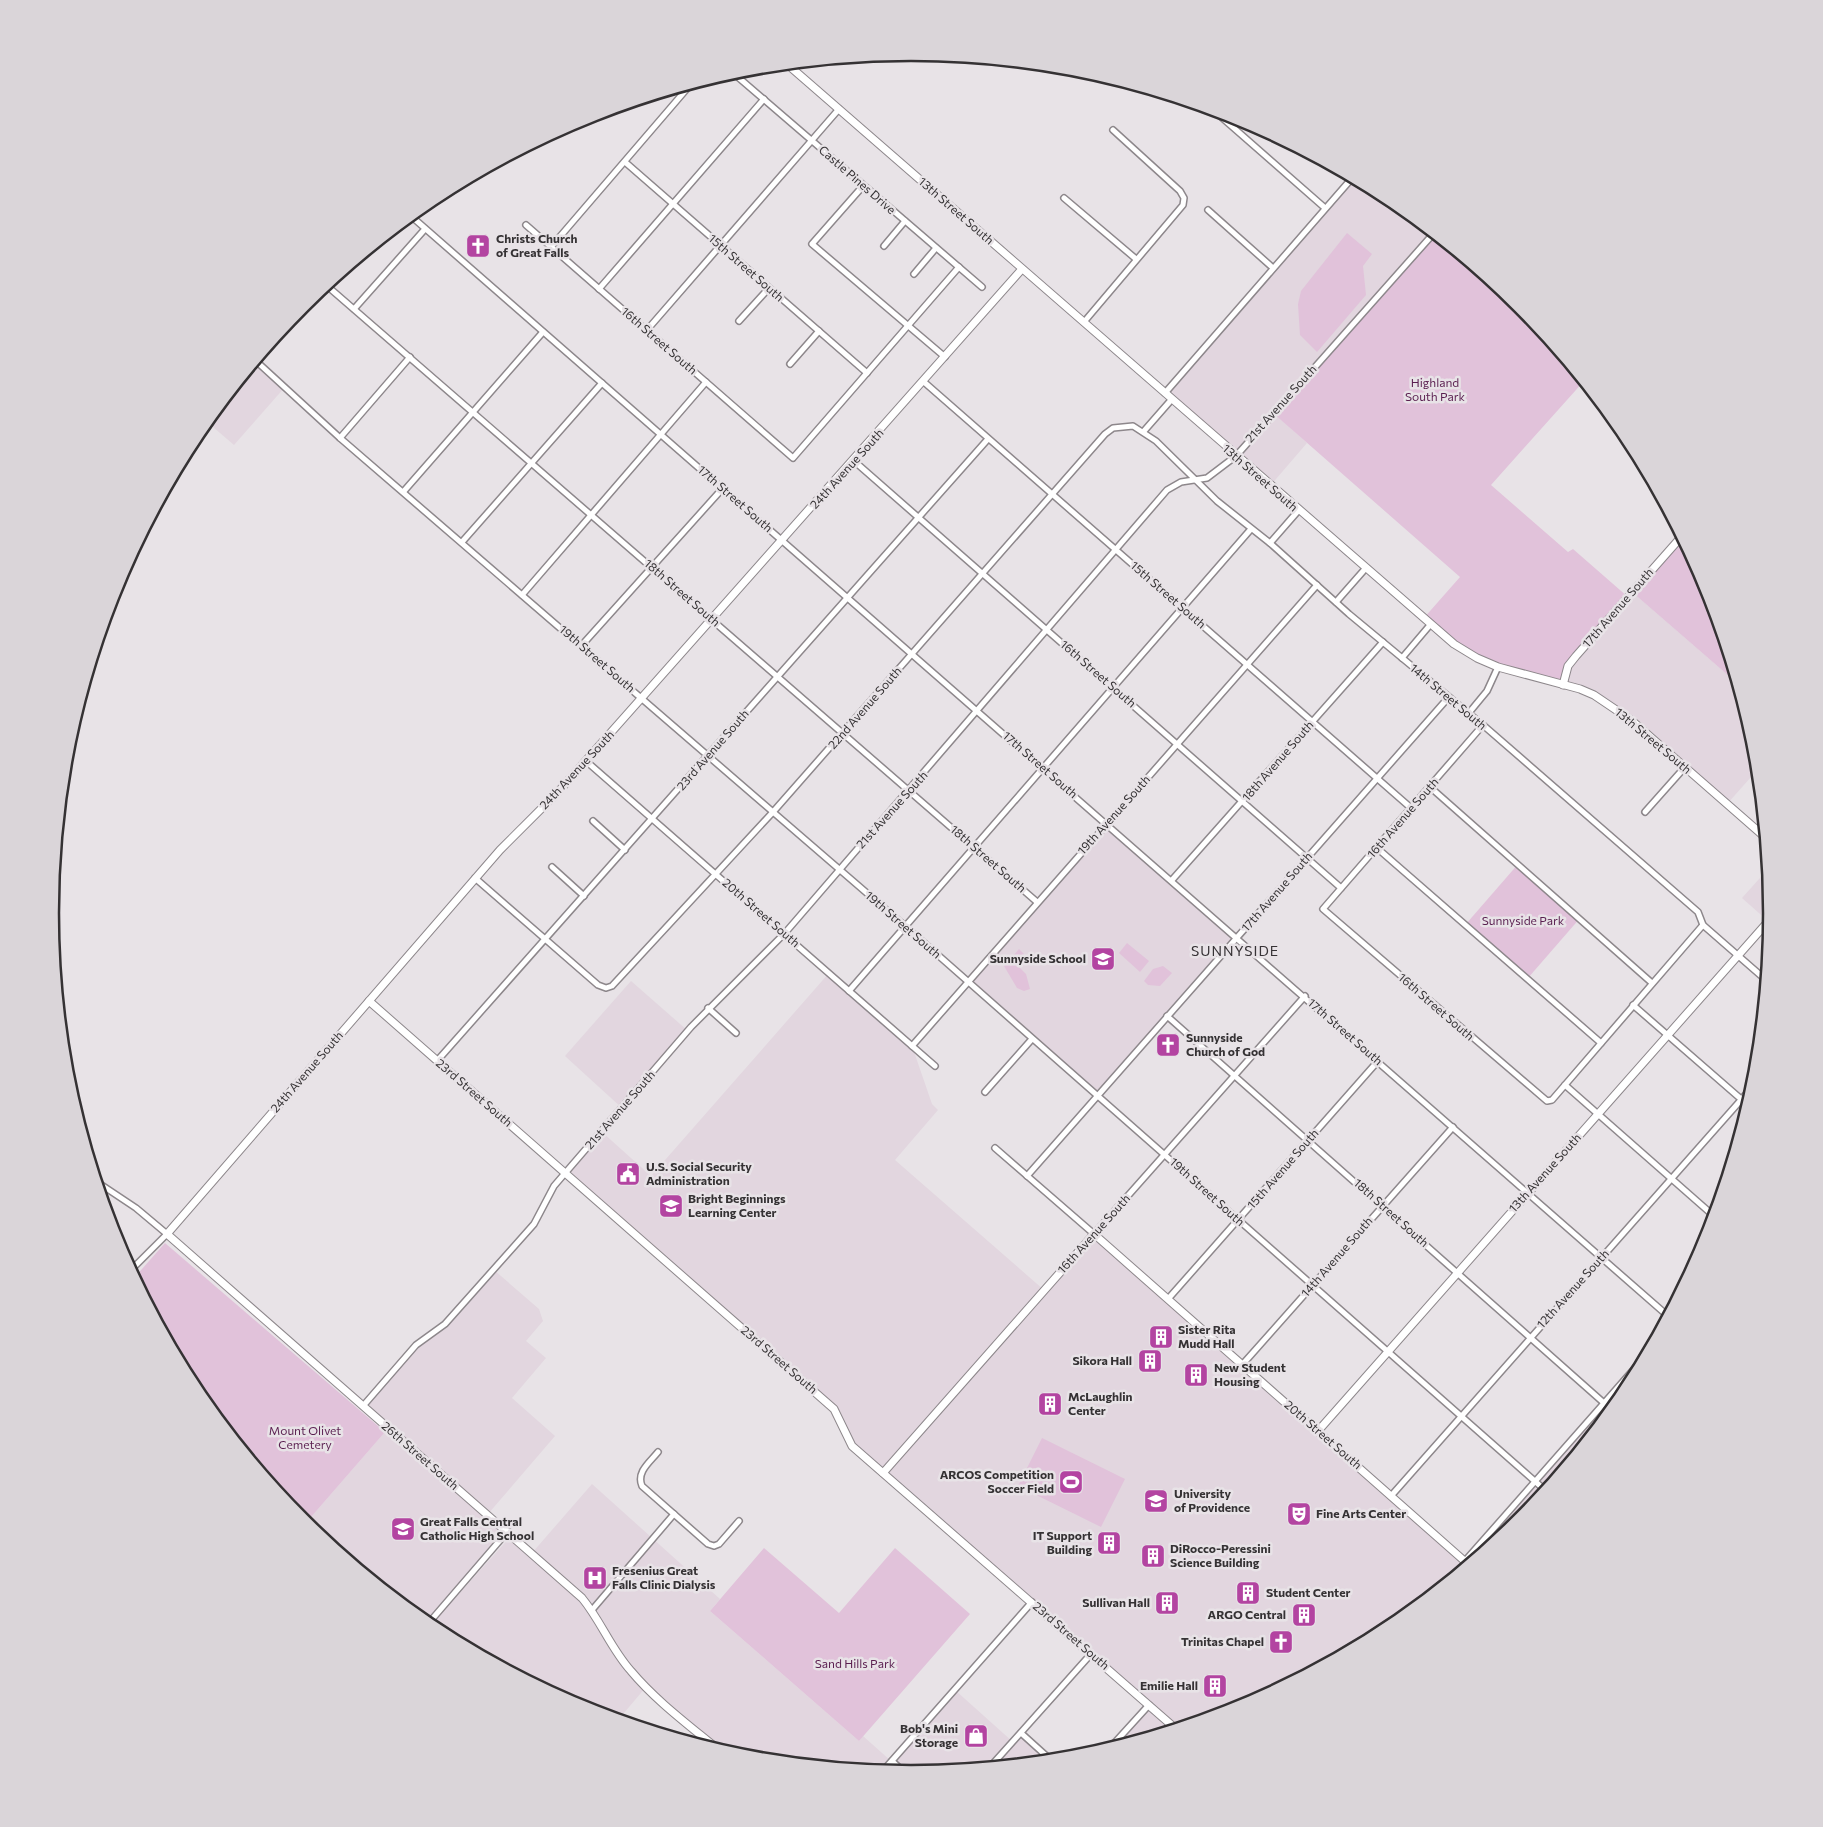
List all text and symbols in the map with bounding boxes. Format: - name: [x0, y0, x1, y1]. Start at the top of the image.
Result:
- street label: Castle Pines Drive: [816, 142, 899, 216]
- street label: 13th Street South: [916, 174, 997, 247]
- place label: Christs Church of Great Falls: [496, 231, 577, 259]
- street label: 15th Street South: [706, 231, 787, 304]
- church icon: Christs Church of Great Falls: [465, 233, 491, 259]
- street label: 16th Street South: [619, 304, 700, 377]
- street label: 21st Avenue South: [1242, 362, 1319, 445]
- park label: Highland South Park: [1405, 375, 1466, 403]
- street label: 24th Avenue South: [807, 425, 886, 511]
- street label: 13th Street South: [1220, 441, 1301, 514]
- street label: 17th Street South: [695, 462, 776, 535]
- street label: 18th Street South: [642, 556, 723, 629]
- street label: 15th Street South: [1128, 558, 1209, 631]
- street label: 17th Avenue South: [1579, 565, 1656, 650]
- street label: 19th Street South: [557, 622, 638, 695]
- street label: 16th Street South: [1058, 637, 1139, 710]
- street label: 14th Street South: [1408, 660, 1490, 732]
- street label: 22nd Avenue South: [825, 663, 904, 751]
- street label: 13th Street South: [1613, 704, 1695, 776]
- street label: 23rd Avenue South: [673, 706, 751, 793]
- street label: 18th Avenue South: [1239, 717, 1316, 803]
- street label: 24th Avenue South: [536, 727, 616, 812]
- street label: 17th Street South: [1000, 728, 1081, 801]
- street label: 21st Avenue South: [853, 768, 930, 851]
- street label: 19th Avenue South: [1074, 772, 1152, 857]
- street label: 16th Avenue South: [1364, 774, 1441, 860]
- street label: 18th Street South: [948, 822, 1029, 895]
- street label: 17th Avenue South: [1238, 849, 1315, 934]
- street label: 20th Street South: [720, 875, 803, 950]
- street label: 19th Street South: [863, 888, 944, 961]
- park label: Sunnyside Park: [1482, 913, 1565, 927]
- district label: SUNNYSIDE: [1191, 942, 1279, 959]
- school or university icon: Sunnyside School: [1090, 946, 1116, 972]
- place label: Sunnyside School: [990, 951, 1086, 965]
- street label: 16th Street South: [1396, 970, 1477, 1043]
- street label: 17th Street South: [1305, 995, 1386, 1068]
- street label: 24th Avenue South: [267, 1028, 345, 1115]
- place label: Sunnyside Church of God: [1186, 1030, 1265, 1058]
- church icon: Sunnyside Church of God: [1155, 1032, 1181, 1058]
- street label: 23rd Street South: [434, 1055, 516, 1129]
- street label: 21st Avenue South: [581, 1067, 657, 1151]
- street label: 15th Avenue South: [1244, 1126, 1321, 1211]
- street label: 13th Avenue South: [1505, 1130, 1583, 1215]
- street label: 19th Street South: [1168, 1154, 1248, 1228]
- place label: U.S. Social Security Administration: [646, 1159, 752, 1187]
- public building icon: U.S. Social Security Administration: [615, 1161, 641, 1187]
- street label: 18th Street South: [1352, 1175, 1432, 1249]
- place label: Bright Beginnings Learning Center: [688, 1191, 786, 1219]
- street label: 16th Avenue South: [1054, 1191, 1132, 1276]
- school or university icon: Bright Beginnings Learning Center: [658, 1193, 684, 1219]
- street label: 14th Avenue South: [1298, 1213, 1375, 1299]
- street label: 12th Avenue South: [1533, 1246, 1611, 1331]
- street label: 23rd Street South: [739, 1322, 821, 1396]
- place label: Sister Rita Mudd Hall: [1178, 1322, 1236, 1350]
- building icon: Sister Rita Mudd Hall: [1148, 1324, 1174, 1350]
- building icon: Sikora Hall: [1137, 1348, 1163, 1374]
- place label: Sikora Hall: [1072, 1353, 1132, 1367]
- place label: New Student Housing: [1214, 1360, 1286, 1388]
- building icon: New Student Housing: [1183, 1362, 1209, 1388]
- place label: McLaughlin Center: [1068, 1389, 1133, 1417]
- building icon: McLaughlin Center: [1037, 1391, 1063, 1417]
- street label: 20th Street South: [1282, 1397, 1365, 1472]
- street label: 26th Street South: [379, 1418, 462, 1492]
- park label: Mount Olivet Cemetery: [269, 1423, 341, 1451]
- place label: ARCOS Competition Soccer Field: [940, 1467, 1054, 1495]
- sports icon: ARCOS Competition Soccer Field: [1058, 1469, 1084, 1495]
- place label: University of Providence: [1174, 1486, 1250, 1514]
- school or university icon: University of Providence: [1143, 1488, 1169, 1514]
- theatre icon: Fine Arts Center: [1286, 1501, 1312, 1527]
- place label: Fine Arts Center: [1316, 1506, 1406, 1520]
- place label: Great Falls Central Catholic High School: [420, 1514, 534, 1542]
- school or university icon: Great Falls Central Catholic High School: [390, 1516, 416, 1542]
- place label: IT Support Building: [1033, 1528, 1092, 1556]
- building icon: IT Support Building: [1096, 1530, 1122, 1556]
- place label: DiRocco-Peressini Science Building: [1170, 1541, 1271, 1569]
- building icon: DiRocco-Peressini Science Building: [1140, 1543, 1166, 1569]
- place label: Fresenius Great Falls Clinic Dialysis: [612, 1563, 716, 1591]
- hospital icon: Fresenius Great Falls Clinic Dialysis: [582, 1565, 608, 1591]
- building icon: Student Center: [1235, 1580, 1261, 1606]
- place label: Student Center: [1266, 1585, 1350, 1599]
- building icon: Sullivan Hall: [1154, 1590, 1180, 1616]
- place label: Sullivan Hall: [1082, 1595, 1150, 1609]
- street label: 23rd Street South: [1031, 1598, 1113, 1672]
- building icon: ARGO Central: [1291, 1602, 1317, 1628]
- place label: ARGO Central: [1208, 1607, 1286, 1621]
- church icon: Trinitas Chapel: [1268, 1629, 1294, 1655]
- place label: Trinitas Chapel: [1181, 1634, 1264, 1648]
- park label: Sand Hills Park: [815, 1656, 896, 1670]
- building icon: Emilie Hall: [1202, 1673, 1228, 1699]
- place label: Emilie Hall: [1140, 1678, 1198, 1692]
- place label: Bob's Mini Storage: [900, 1721, 958, 1749]
- shop icon: Bob's Mini Storage: [963, 1723, 989, 1749]

